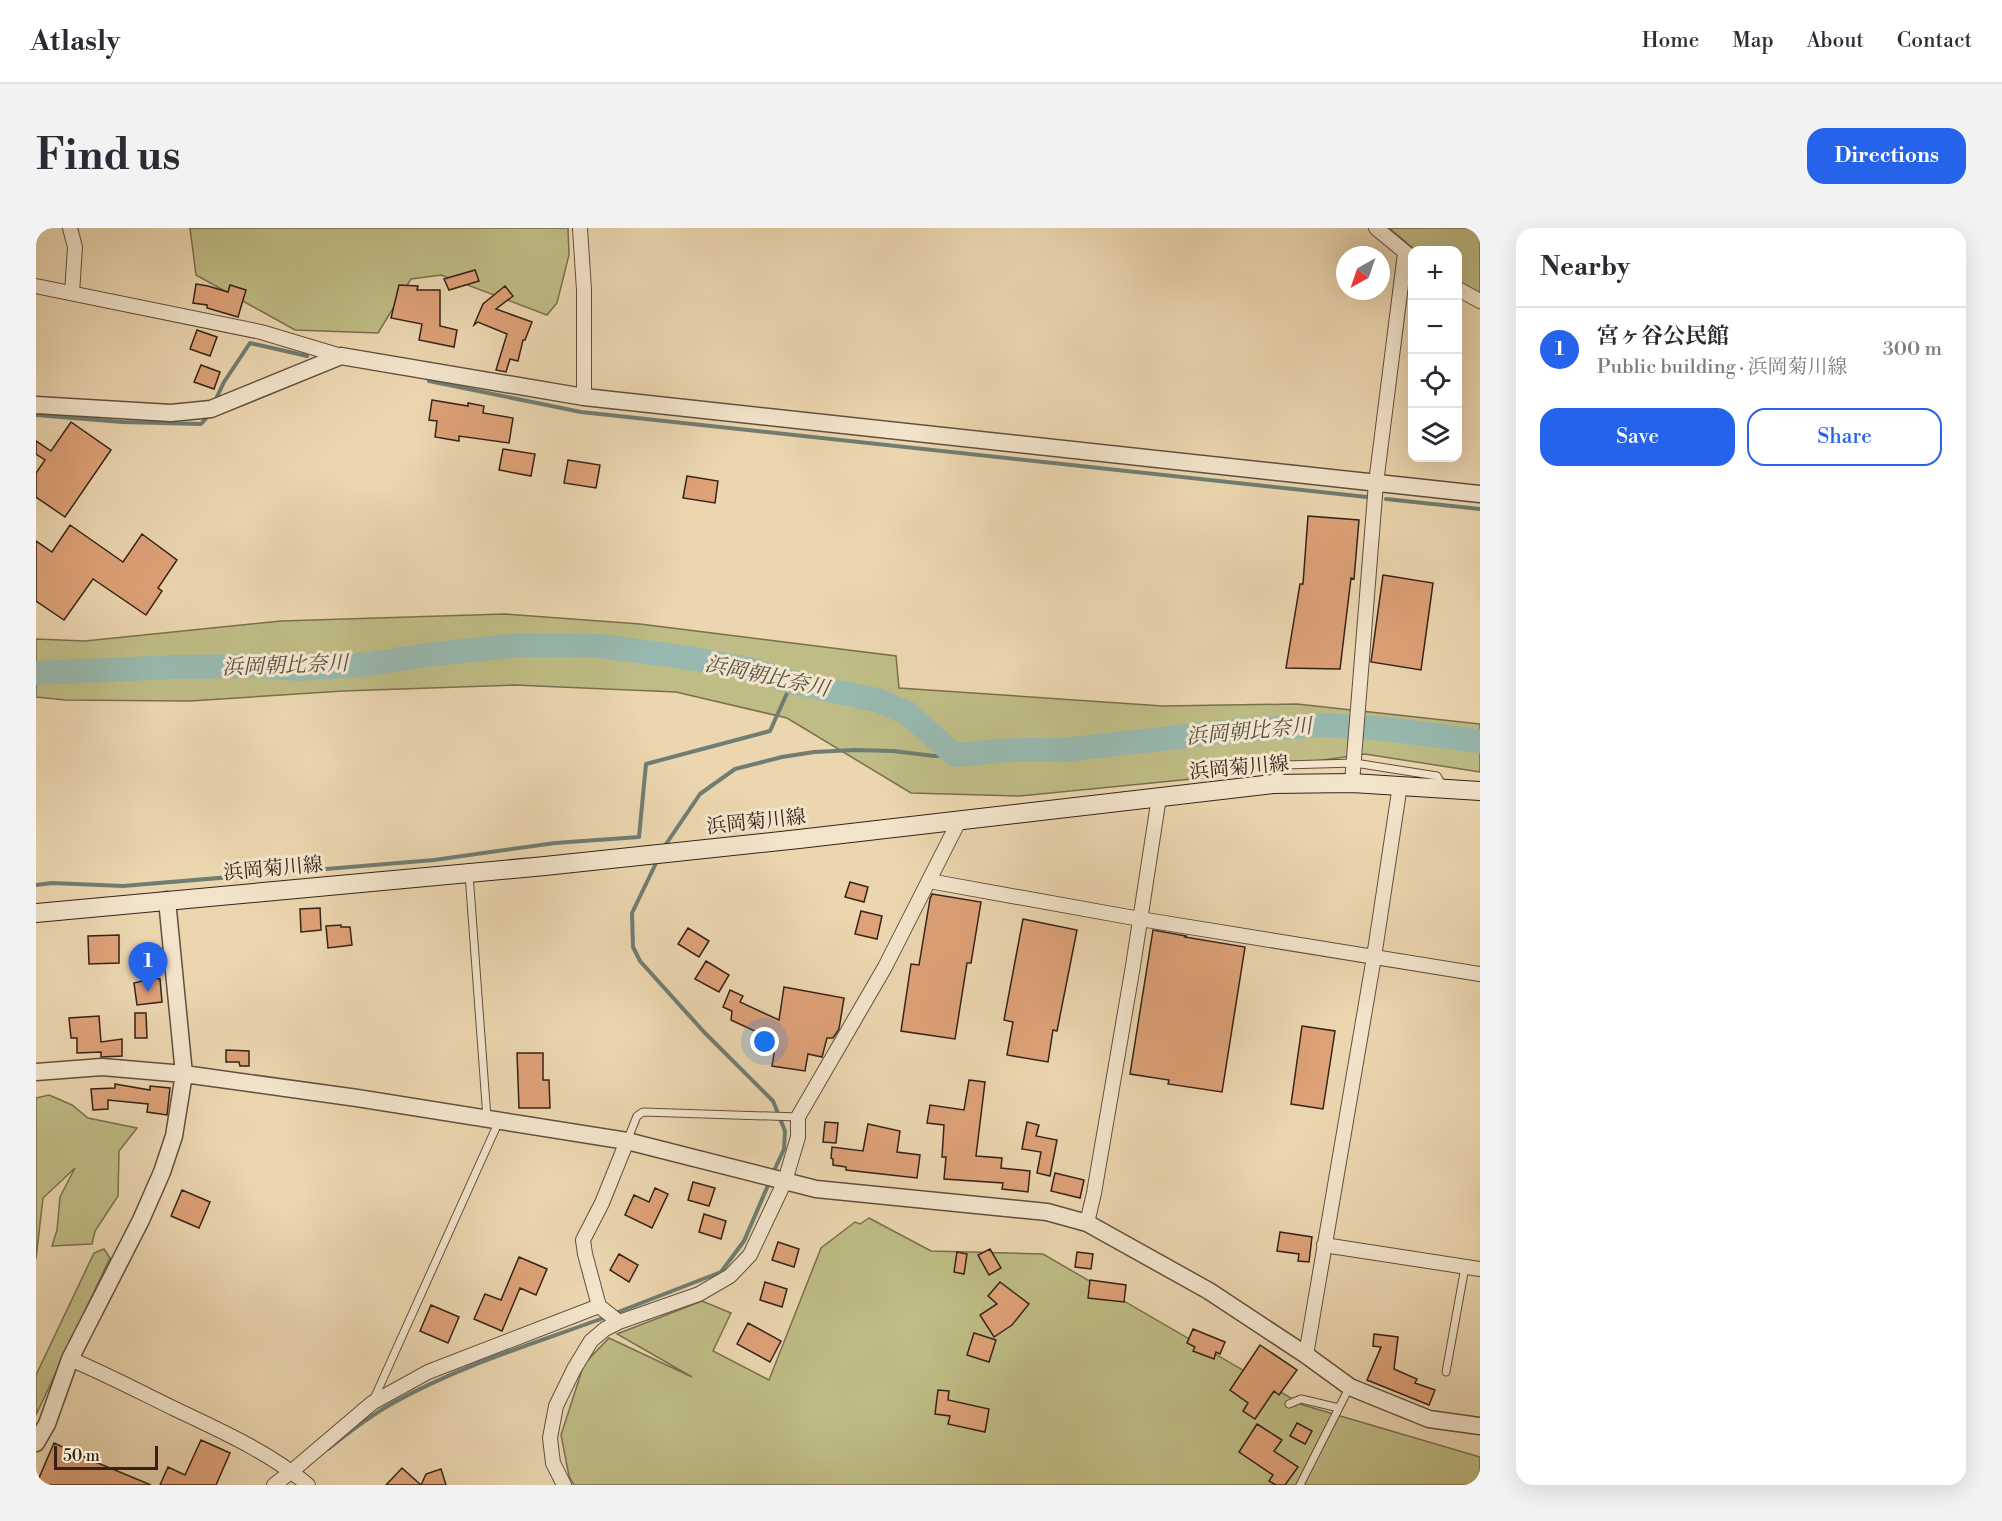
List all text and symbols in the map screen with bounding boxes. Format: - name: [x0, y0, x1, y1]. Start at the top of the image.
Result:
- text: Atlasly: [30, 24, 120, 59]
- text: Home: [1642, 28, 1699, 54]
- text: Map: [1732, 28, 1774, 54]
- text: About: [1807, 28, 1864, 54]
- text: Contact: [1897, 28, 1972, 54]
- button: Directions: [1807, 128, 1966, 184]
- text: Find us: [36, 130, 180, 183]
- north arrow: [1336, 246, 1390, 300]
- map controls: [1408, 246, 1462, 462]
- button: +: [1408, 246, 1462, 300]
- text: Nearby: [1540, 251, 1630, 283]
- button: −: [1408, 300, 1462, 354]
- text: 宮ヶ谷公民館: [1597, 323, 1729, 350]
- text: 1: [1555, 337, 1564, 362]
- text: 300 m: [1883, 337, 1942, 362]
- button: locate: [1408, 354, 1462, 408]
- text: Public building · 浜岡菊川線: [1597, 355, 1848, 380]
- button: layers: [1408, 408, 1462, 462]
- button: Save: [1540, 408, 1735, 466]
- button: Share: [1747, 408, 1942, 466]
- water label: 浜岡朝比奈川: [222, 651, 350, 681]
- water label: 浜岡朝比奈川: [702, 651, 833, 703]
- water label: 浜岡朝比奈川: [1185, 713, 1315, 750]
- street label: 浜岡菊川線: [1188, 752, 1290, 785]
- street label: 浜岡菊川線: [705, 805, 807, 840]
- street label: 浜岡菊川線: [222, 853, 324, 886]
- pin: 1: [128, 942, 168, 992]
- your location: [750, 1027, 779, 1056]
- scale bar: [54, 1443, 158, 1470]
- text: 50 m: [63, 1446, 100, 1466]

